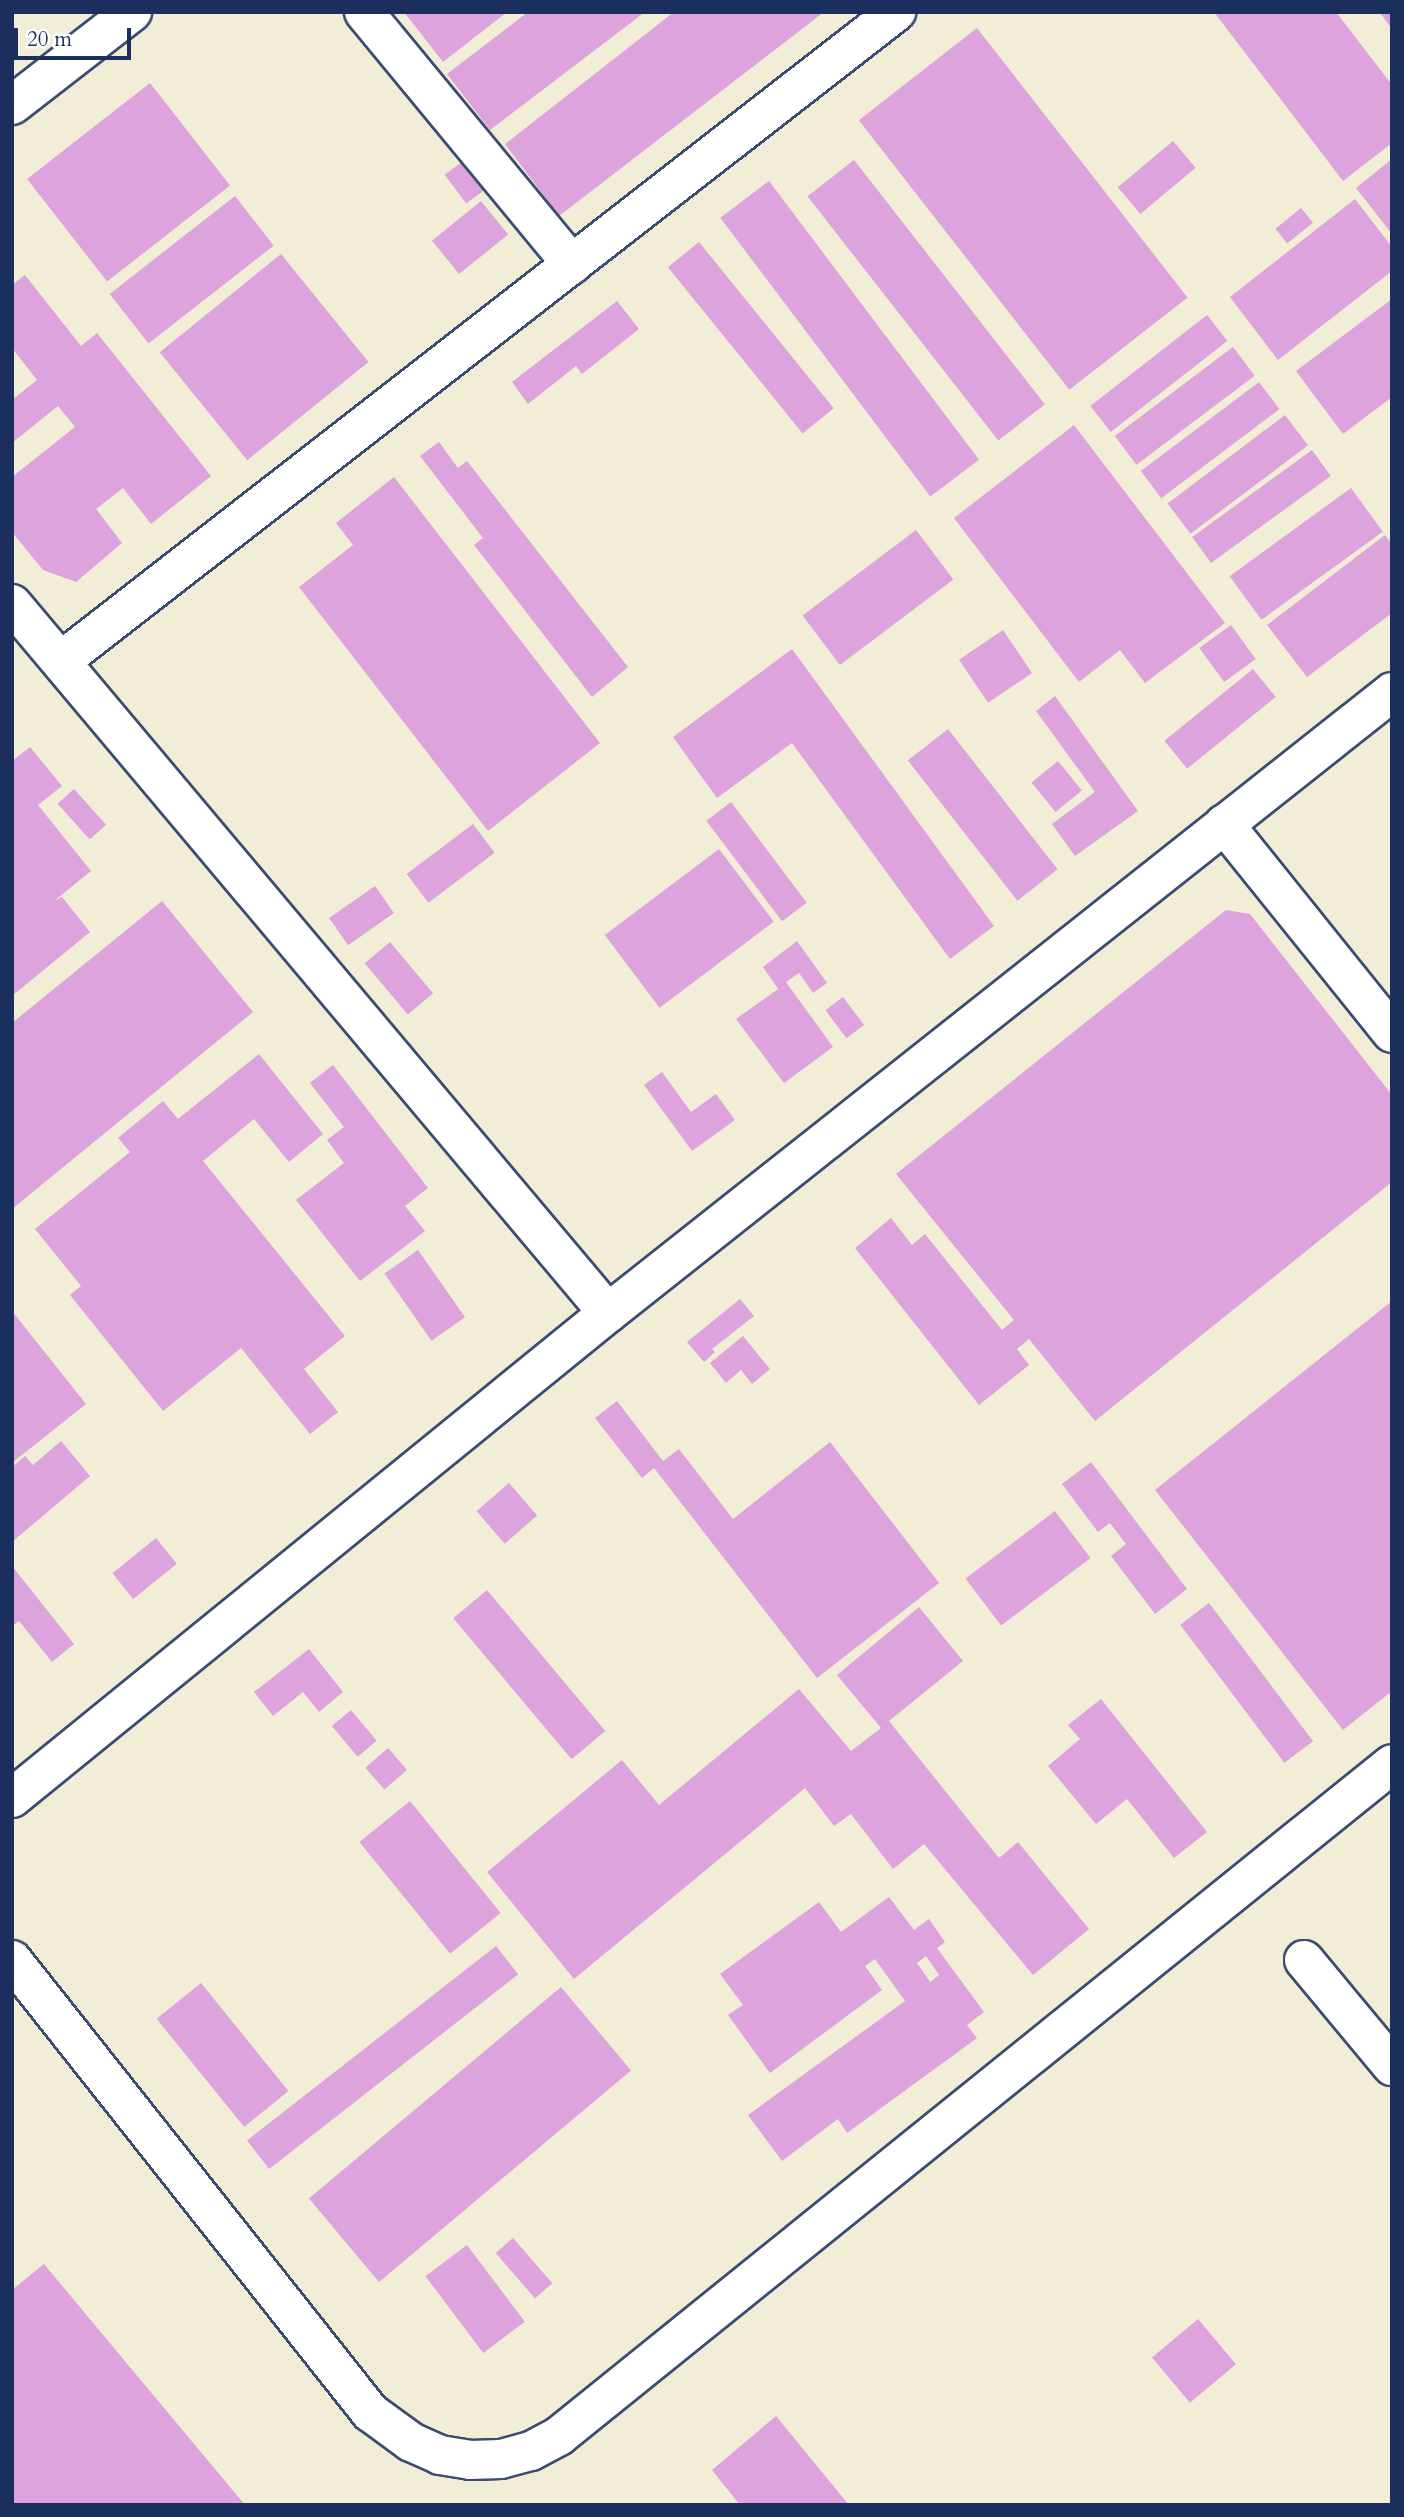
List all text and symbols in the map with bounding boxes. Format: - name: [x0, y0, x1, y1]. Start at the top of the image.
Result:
- scale bar: [18, 14, 135, 58]
- text: 20 m: [27, 25, 72, 54]

